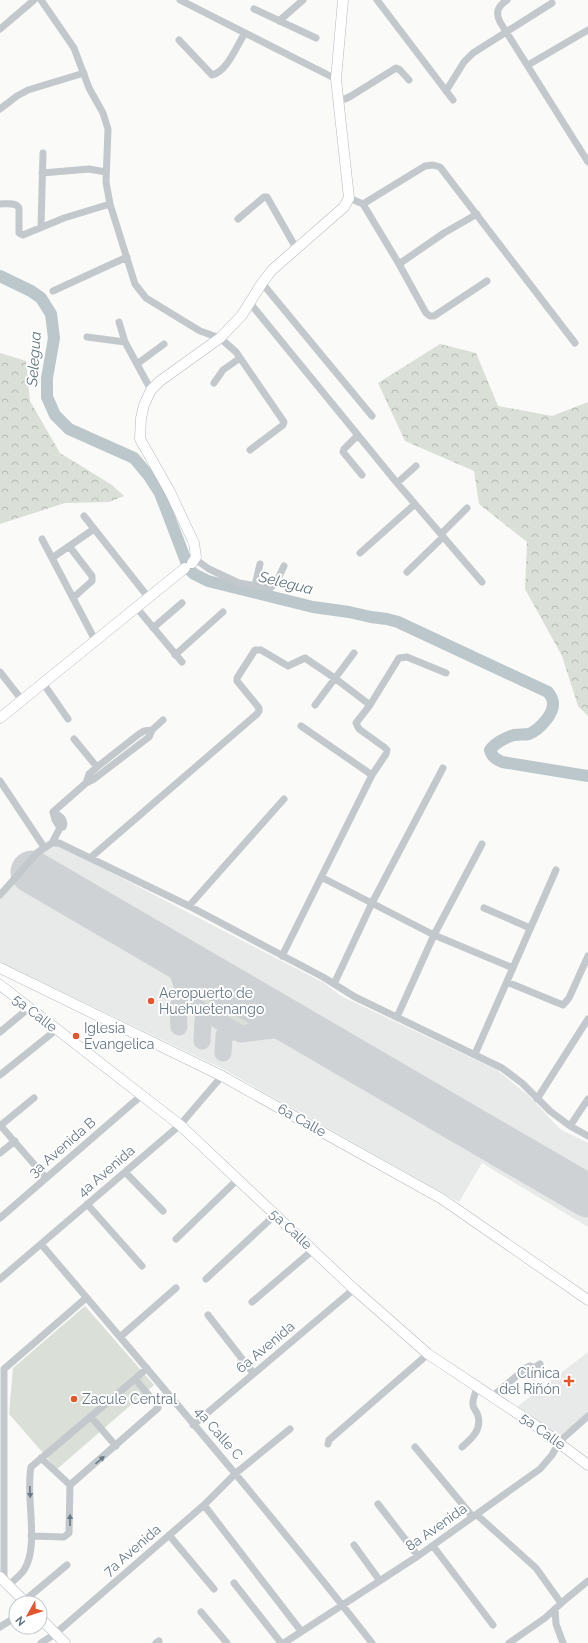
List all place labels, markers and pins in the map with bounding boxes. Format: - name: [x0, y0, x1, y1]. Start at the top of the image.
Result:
- place label: Aeropuerto de Huehuetenango: [159, 985, 264, 1017]
- marker: Aeropuerto de Huehuetenango: [146, 996, 156, 1006]
- place label: Iglesia Evangelica: [84, 1020, 154, 1052]
- marker: Iglesia Evangelica: [71, 1031, 81, 1041]
- place label: Clínica del Riñón: [499, 1365, 560, 1397]
- marker: Clínica del Riñón: [563, 1375, 575, 1387]
- place label: Zacule Central: [82, 1391, 177, 1407]
- marker: Zacule Central: [69, 1394, 79, 1404]

